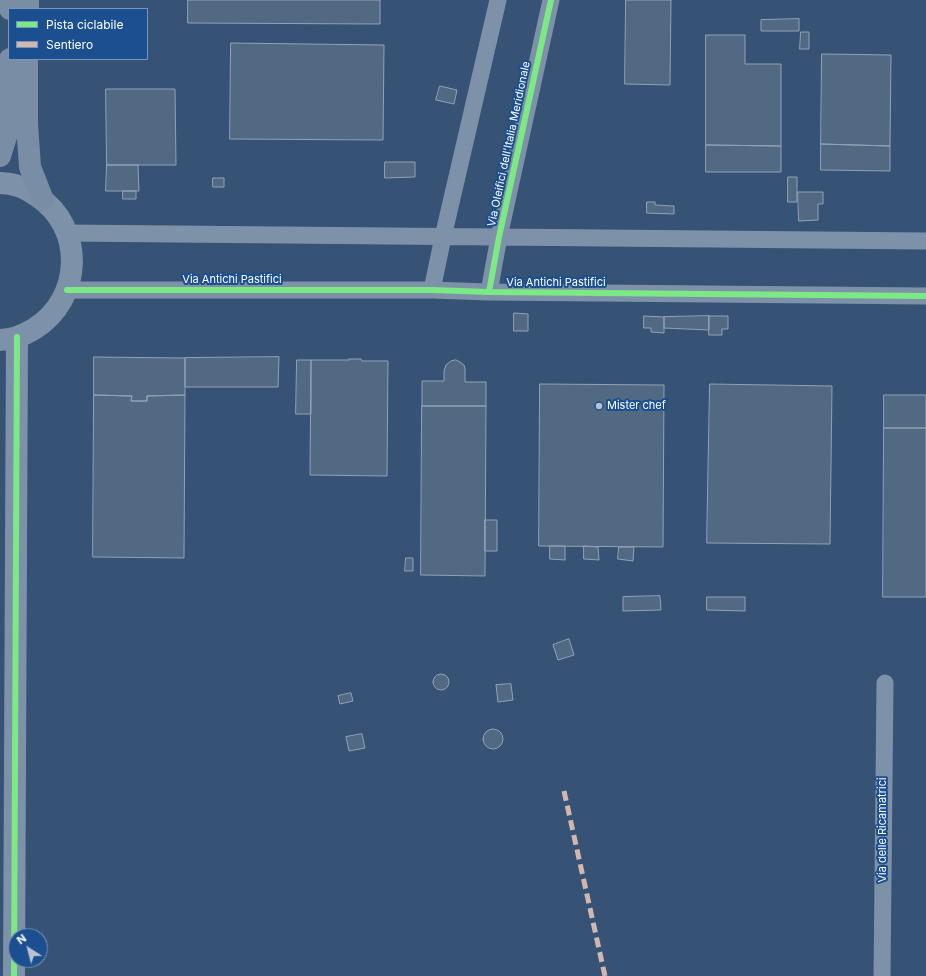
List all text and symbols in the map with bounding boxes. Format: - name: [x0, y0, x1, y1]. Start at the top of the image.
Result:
- legend: [8, 8, 148, 60]
- text: Pista ciclabile: [46, 17, 123, 32]
- text: Sentiero: [46, 37, 93, 52]
- street label: Via Oleifici dell'Italia Meridionale: [485, 60, 533, 228]
- street label: Via Antichi Pastifici: [182, 273, 282, 287]
- street label: Via Antichi Pastifici: [506, 276, 606, 290]
- place label: Mister chef: [607, 399, 666, 413]
- marker: Mister chef: [594, 401, 604, 411]
- street label: Via delle Ricamatrici: [876, 777, 890, 883]
- north arrow: [8, 928, 48, 968]
- text: N: [14, 931, 29, 947]

